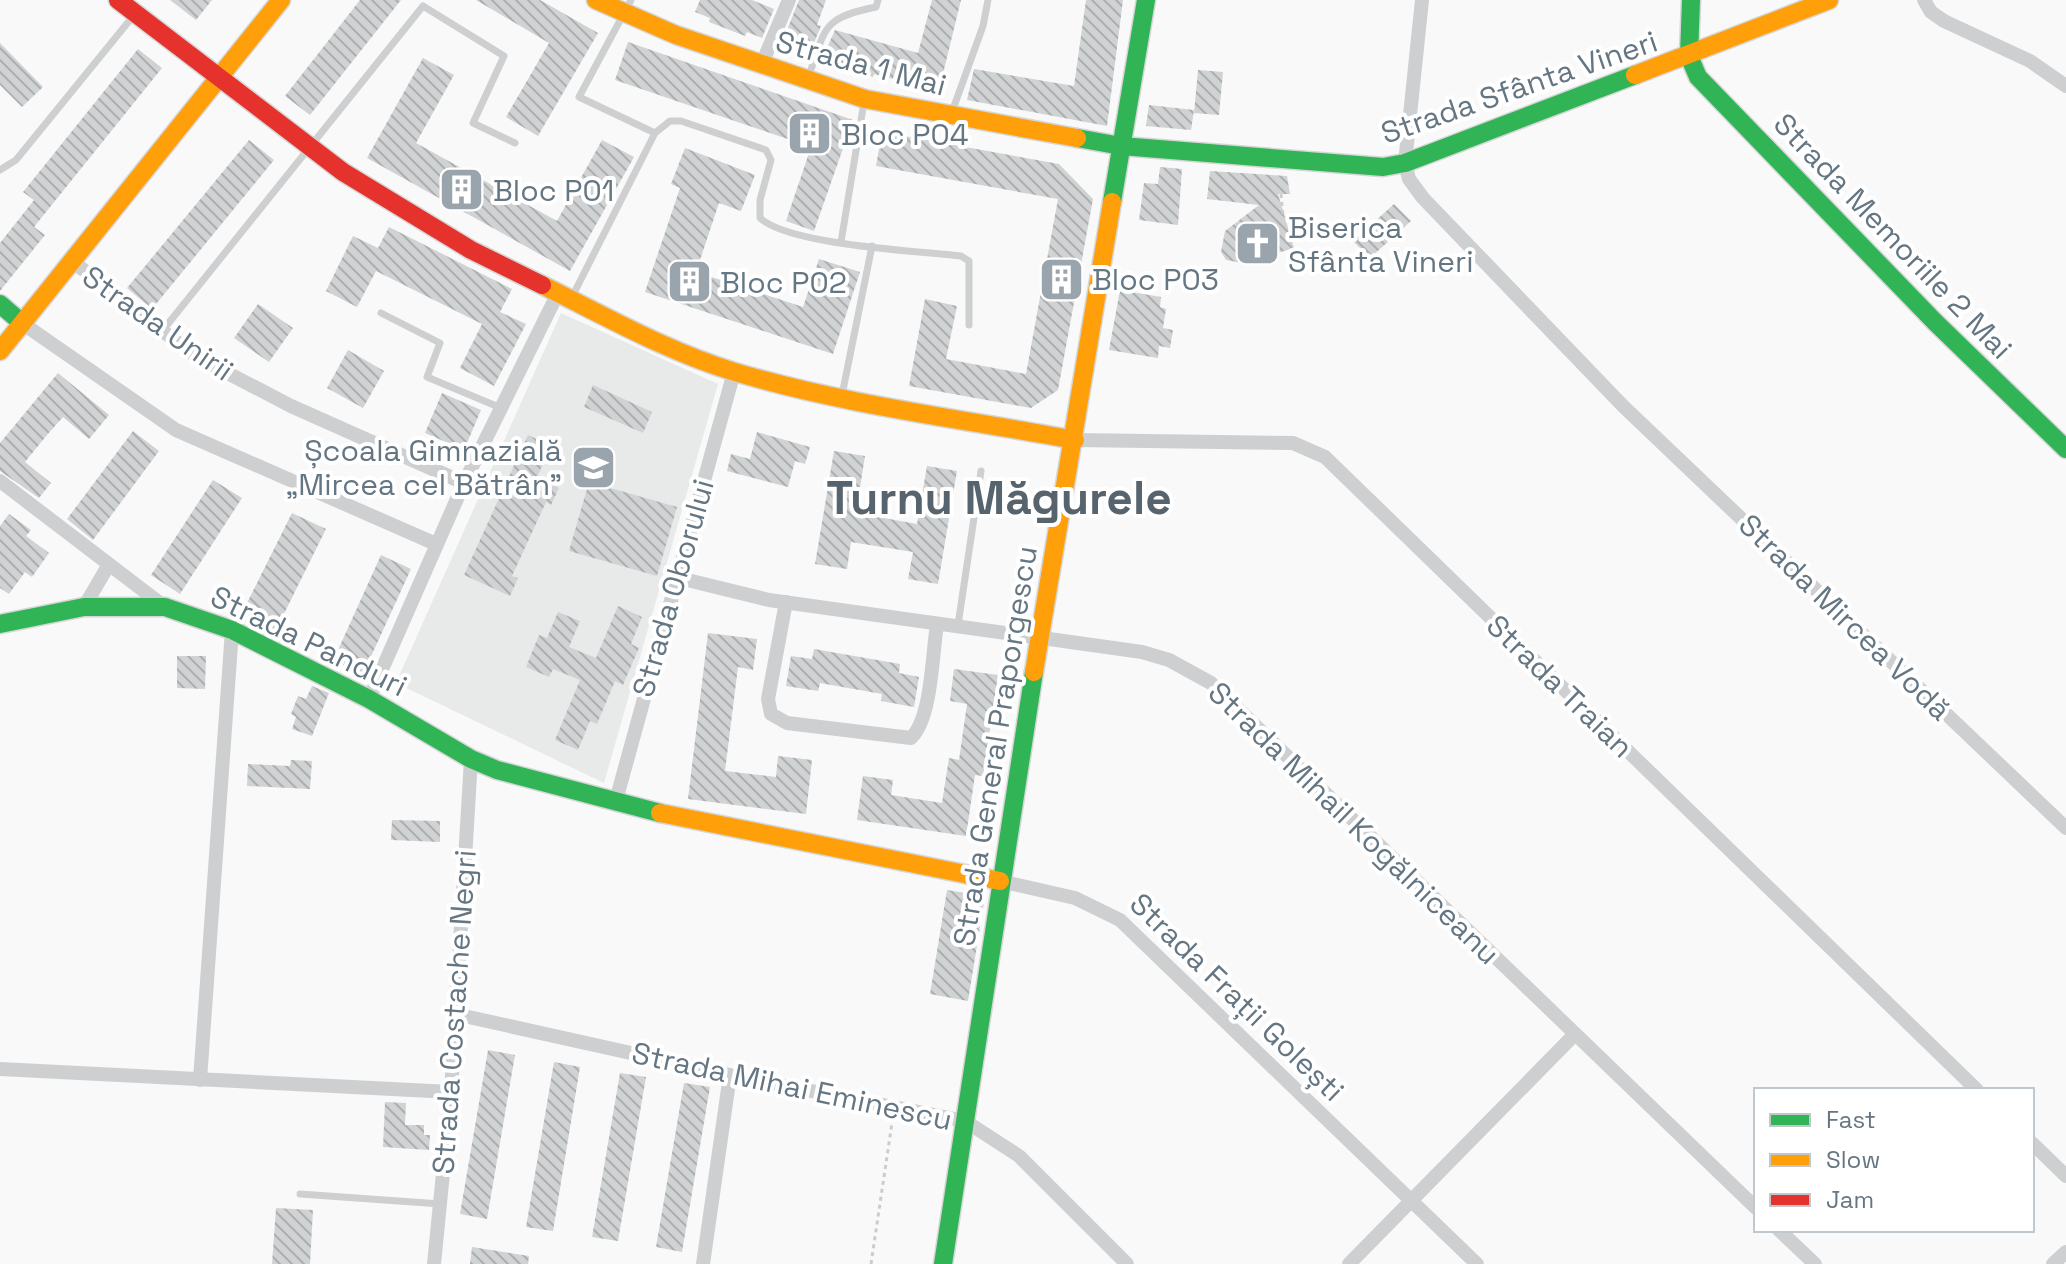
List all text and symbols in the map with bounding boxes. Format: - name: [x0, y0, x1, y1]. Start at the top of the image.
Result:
- street label: Strada Sfânta Vineri: [1376, 21, 1662, 153]
- street label: Strada 1 Mai: [771, 22, 951, 104]
- street label: Strada Memoriile 2 Mai: [1765, 105, 2021, 367]
- building icon: Bloc P04: [786, 110, 834, 158]
- place label: Bloc P04: [841, 115, 968, 154]
- building icon: Bloc P01: [438, 166, 486, 214]
- place label: Bloc P01: [493, 171, 614, 210]
- place label: Biserica Sfânta Vineri: [1288, 208, 1474, 281]
- church icon: Biserica Sfânta Vineri: [1233, 220, 1281, 268]
- building icon: Bloc P03: [1037, 255, 1085, 303]
- street label: Strada Unirii: [75, 257, 241, 389]
- building icon: Bloc P02: [665, 258, 713, 306]
- place label: Bloc P03: [1092, 260, 1219, 299]
- place label: Bloc P02: [720, 263, 847, 302]
- place label: Școala Gimnazială „Mircea cel Bătrân”: [286, 431, 562, 504]
- school or university icon: Școala Gimnazială „Mircea cel Bătrân”: [569, 443, 617, 491]
- district label: Turnu Măgurele: [826, 469, 1172, 527]
- street label: Strada Oborului: [623, 475, 723, 701]
- street label: Strada Mircea Vodă: [1730, 505, 1960, 729]
- street label: Strada General Praporgescu: [944, 543, 1046, 949]
- street label: Strada Panduri: [204, 577, 414, 705]
- street label: Strada Traian: [1478, 606, 1642, 766]
- street label: Strada Mihail Kogălniceanu: [1200, 673, 1508, 973]
- street label: Strada Costache Negri: [423, 848, 485, 1176]
- street label: Strada Frații Golești: [1121, 884, 1353, 1110]
- street label: Strada Mihai Eminescu: [628, 1033, 956, 1139]
- legend: [1754, 1088, 2034, 1232]
- text: Fast: [1826, 1104, 1876, 1135]
- text: Slow: [1826, 1144, 1880, 1175]
- text: Jam: [1826, 1184, 1874, 1215]

